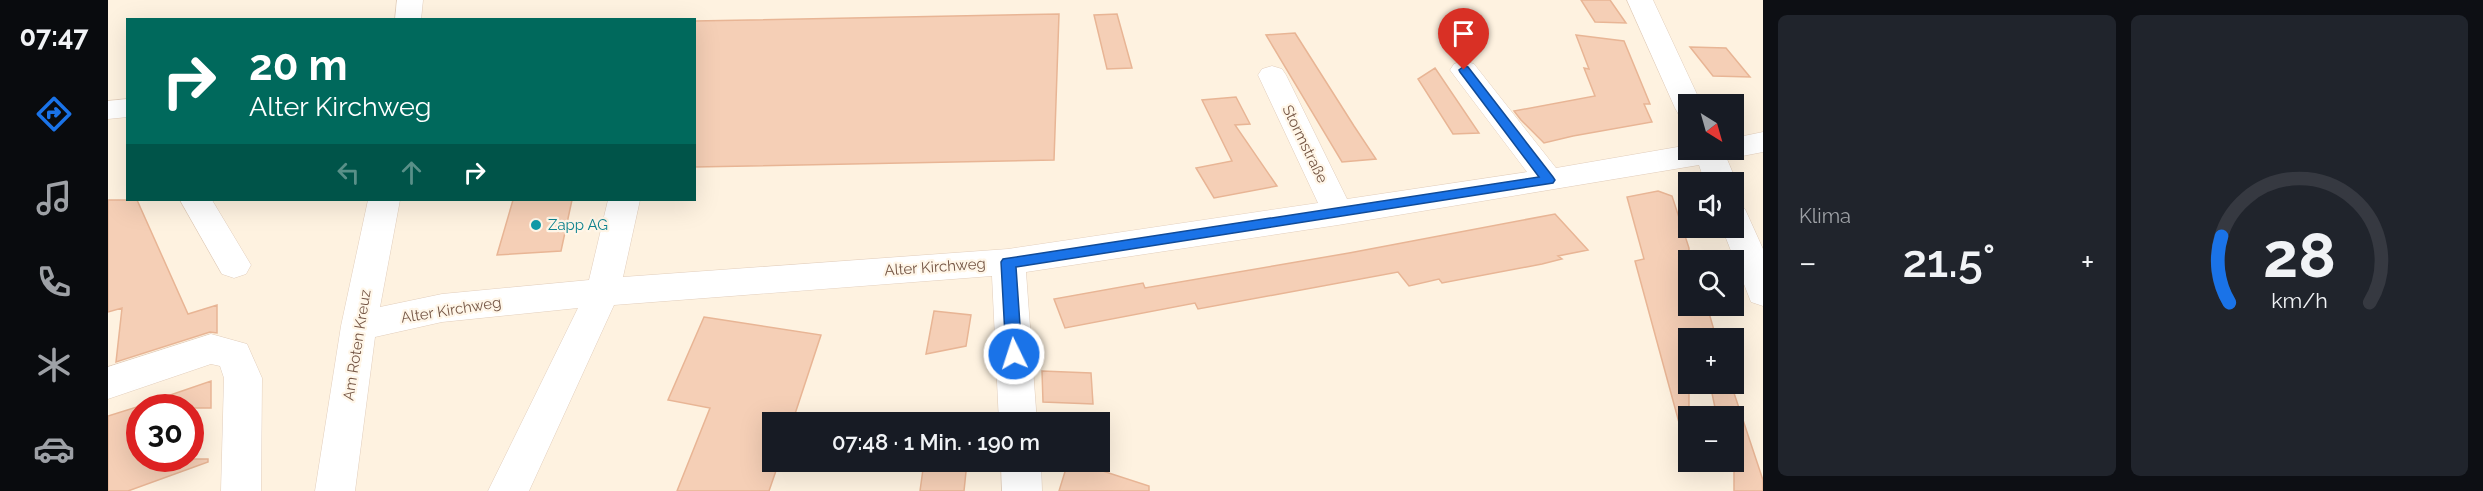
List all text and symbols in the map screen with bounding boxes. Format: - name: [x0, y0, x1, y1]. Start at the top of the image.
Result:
- pin: [1438, 8, 1489, 70]
- icon: arrive: [1447, 17, 1480, 50]
- text: 07:47: [20, 21, 88, 52]
- text: 20 m: [249, 41, 348, 90]
- icon: right: [150, 42, 228, 120]
- text: Alter Kirchweg: [249, 91, 432, 122]
- icon: directions: [33, 93, 75, 135]
- north arrow: [1678, 94, 1744, 160]
- map controls: [1678, 94, 1744, 472]
- street label: Stormstraße: [1278, 102, 1332, 186]
- icon: left: [332, 156, 365, 189]
- icon: ahead: [395, 156, 428, 189]
- icon: right: [458, 156, 491, 189]
- button: sound: [1678, 172, 1744, 238]
- icon: music: [33, 177, 75, 219]
- text: Klima: [1799, 204, 1851, 228]
- place label: Zapp AG: [548, 216, 608, 234]
- marker: Zapp AG: [529, 218, 543, 232]
- text: 28: [2263, 218, 2336, 292]
- text: 21.5°: [1902, 235, 1995, 288]
- text: −: [1799, 243, 1817, 282]
- text: +: [2081, 243, 2094, 282]
- button: search: [1678, 250, 1744, 316]
- street label: Alter Kirchweg: [884, 254, 986, 280]
- icon: phone: [33, 261, 75, 303]
- street label: Am Roten Kreuz: [339, 288, 375, 402]
- text: km/h: [2271, 288, 2328, 313]
- street label: Alter Kirchweg: [400, 293, 502, 327]
- position arrow: [982, 322, 1046, 386]
- button: +: [1678, 328, 1744, 394]
- icon: climate: [33, 344, 75, 386]
- speed limit sign: 30: [126, 394, 204, 472]
- button: −: [1678, 406, 1744, 472]
- icon: car: [33, 428, 75, 470]
- text: 07:48 · 1 Min. · 190 m: [832, 429, 1040, 455]

